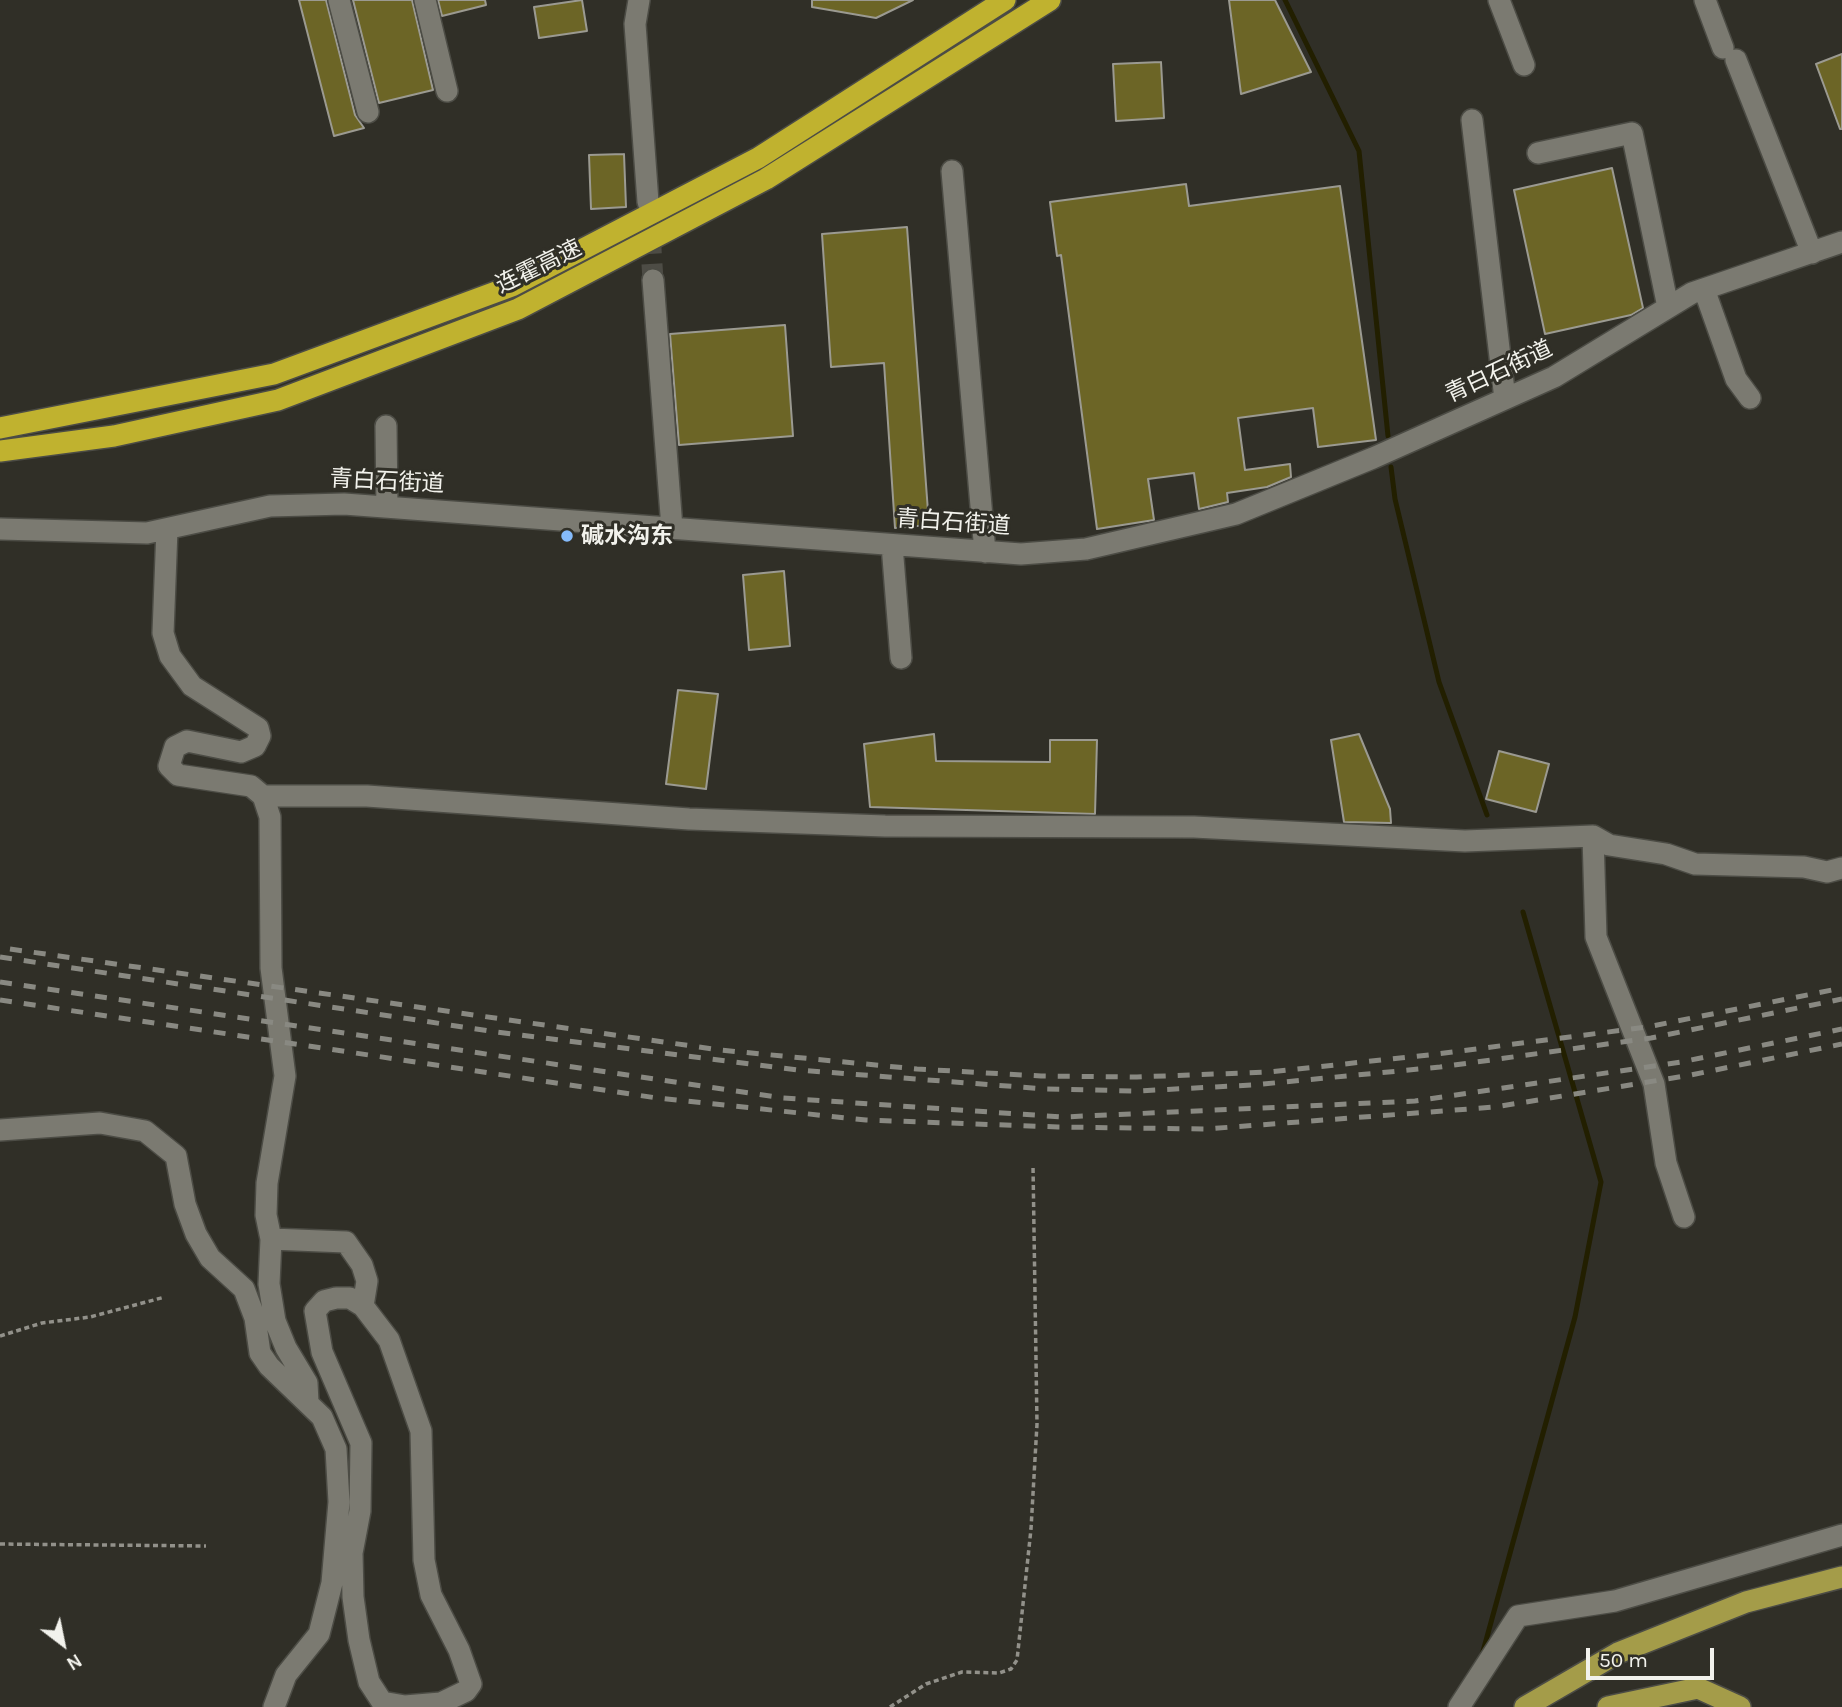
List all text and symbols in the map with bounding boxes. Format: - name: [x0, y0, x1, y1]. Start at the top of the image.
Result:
- street label: 连霍高速: [492, 234, 586, 300]
- street label: 青白石街道: [1441, 335, 1557, 409]
- street label: 青白石街道: [329, 465, 445, 499]
- street label: 青白石街道: [895, 505, 1011, 541]
- place label: 碱水沟东: [581, 522, 673, 550]
- marker: 碱水沟东: [559, 528, 575, 544]
- north arrow: [28, 1609, 98, 1679]
- scale bar: [1590, 1634, 1718, 1678]
- text: 50 m: [1599, 1648, 1648, 1672]
- text: N: [63, 1649, 86, 1675]

